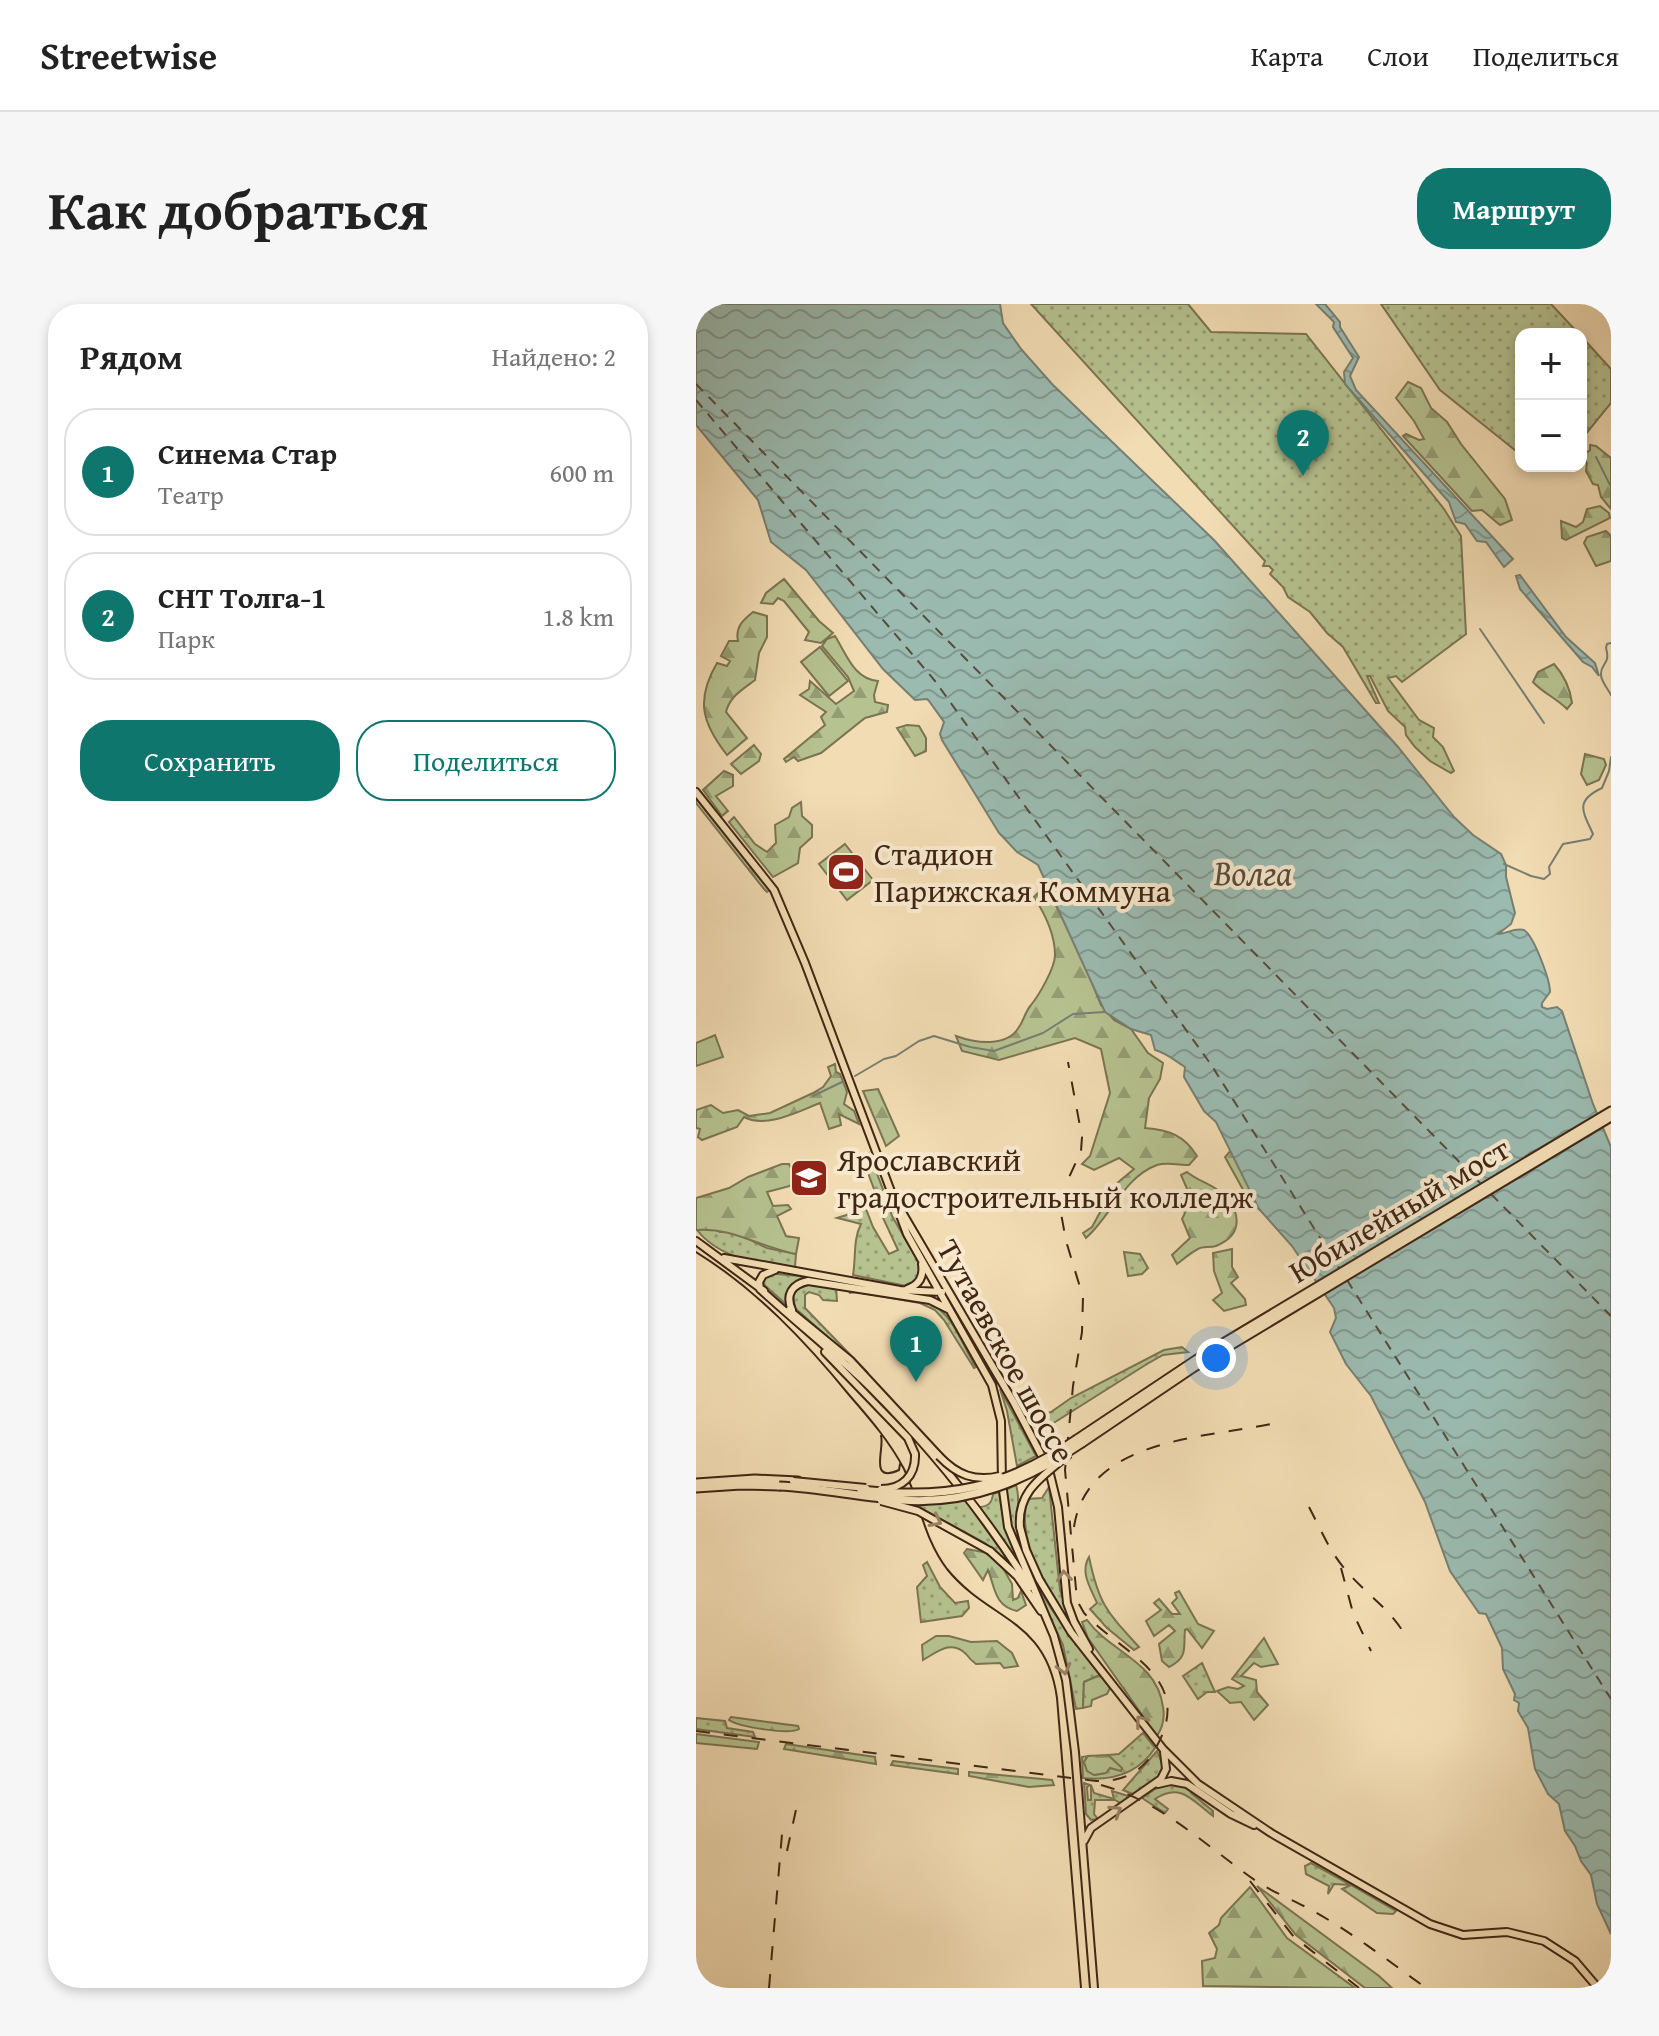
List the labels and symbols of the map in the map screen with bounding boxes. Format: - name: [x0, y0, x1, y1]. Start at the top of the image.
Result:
- pin: 2: [1277, 410, 1329, 476]
- place label: Стадион Парижская Коммуна: [874, 830, 1172, 914]
- water label: Волга: [1213, 848, 1292, 897]
- sports icon: Стадион Парижская Коммуна: [825, 851, 867, 893]
- street label: Юбилейный мост: [1279, 1125, 1519, 1294]
- place label: Ярославский градостроительный колледж: [836, 1136, 1254, 1220]
- school or university icon: Ярославский градостроительный колледж: [788, 1157, 830, 1199]
- street label: Тутаевское шоссе: [926, 1231, 1087, 1471]
- pin: 1: [890, 1316, 942, 1382]
- your location: [1196, 1338, 1236, 1378]
- one-way arrow: [928, 1511, 942, 1526]
- one-way arrow: [1056, 1569, 1073, 1582]
- one-way arrow: [1054, 1662, 1071, 1675]
- one-way arrow: [1136, 1715, 1150, 1730]
- one-way arrow: [1108, 1806, 1122, 1821]

